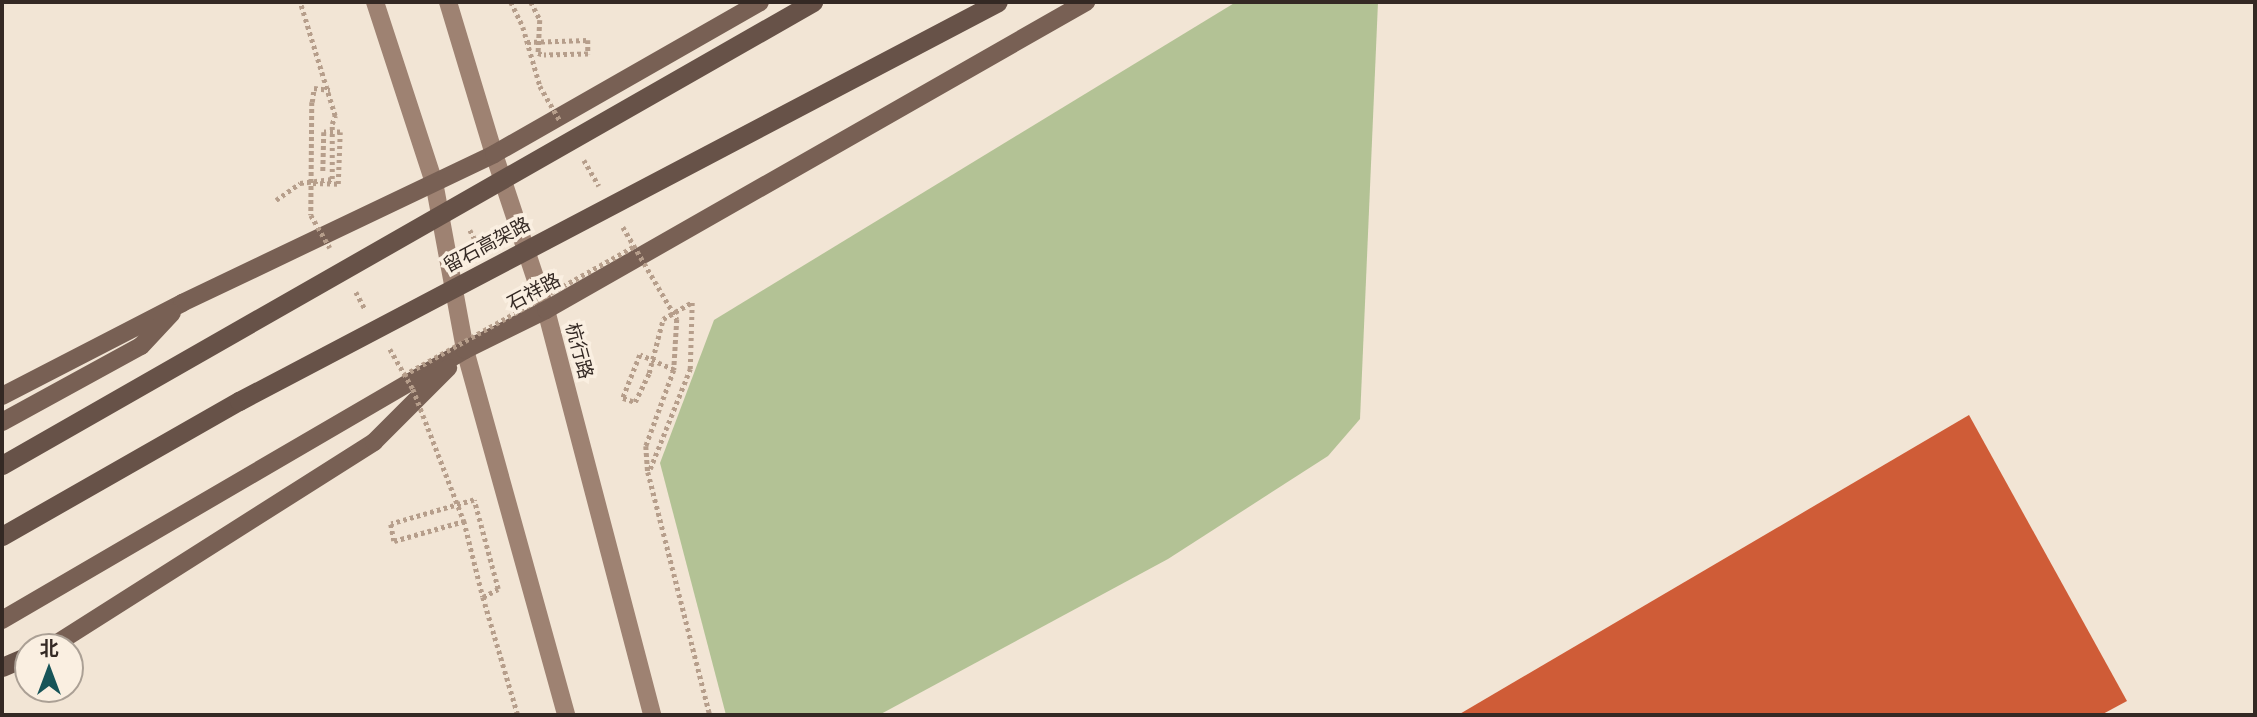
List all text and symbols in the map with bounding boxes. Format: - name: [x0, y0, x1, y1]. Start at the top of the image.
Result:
- street label: 留石高架路: [440, 213, 534, 277]
- street label: 石祥路: [503, 269, 565, 315]
- street label: 杭行路: [561, 321, 597, 381]
- north arrow: [14, 633, 84, 703]
- text: 北: [39, 637, 59, 660]

